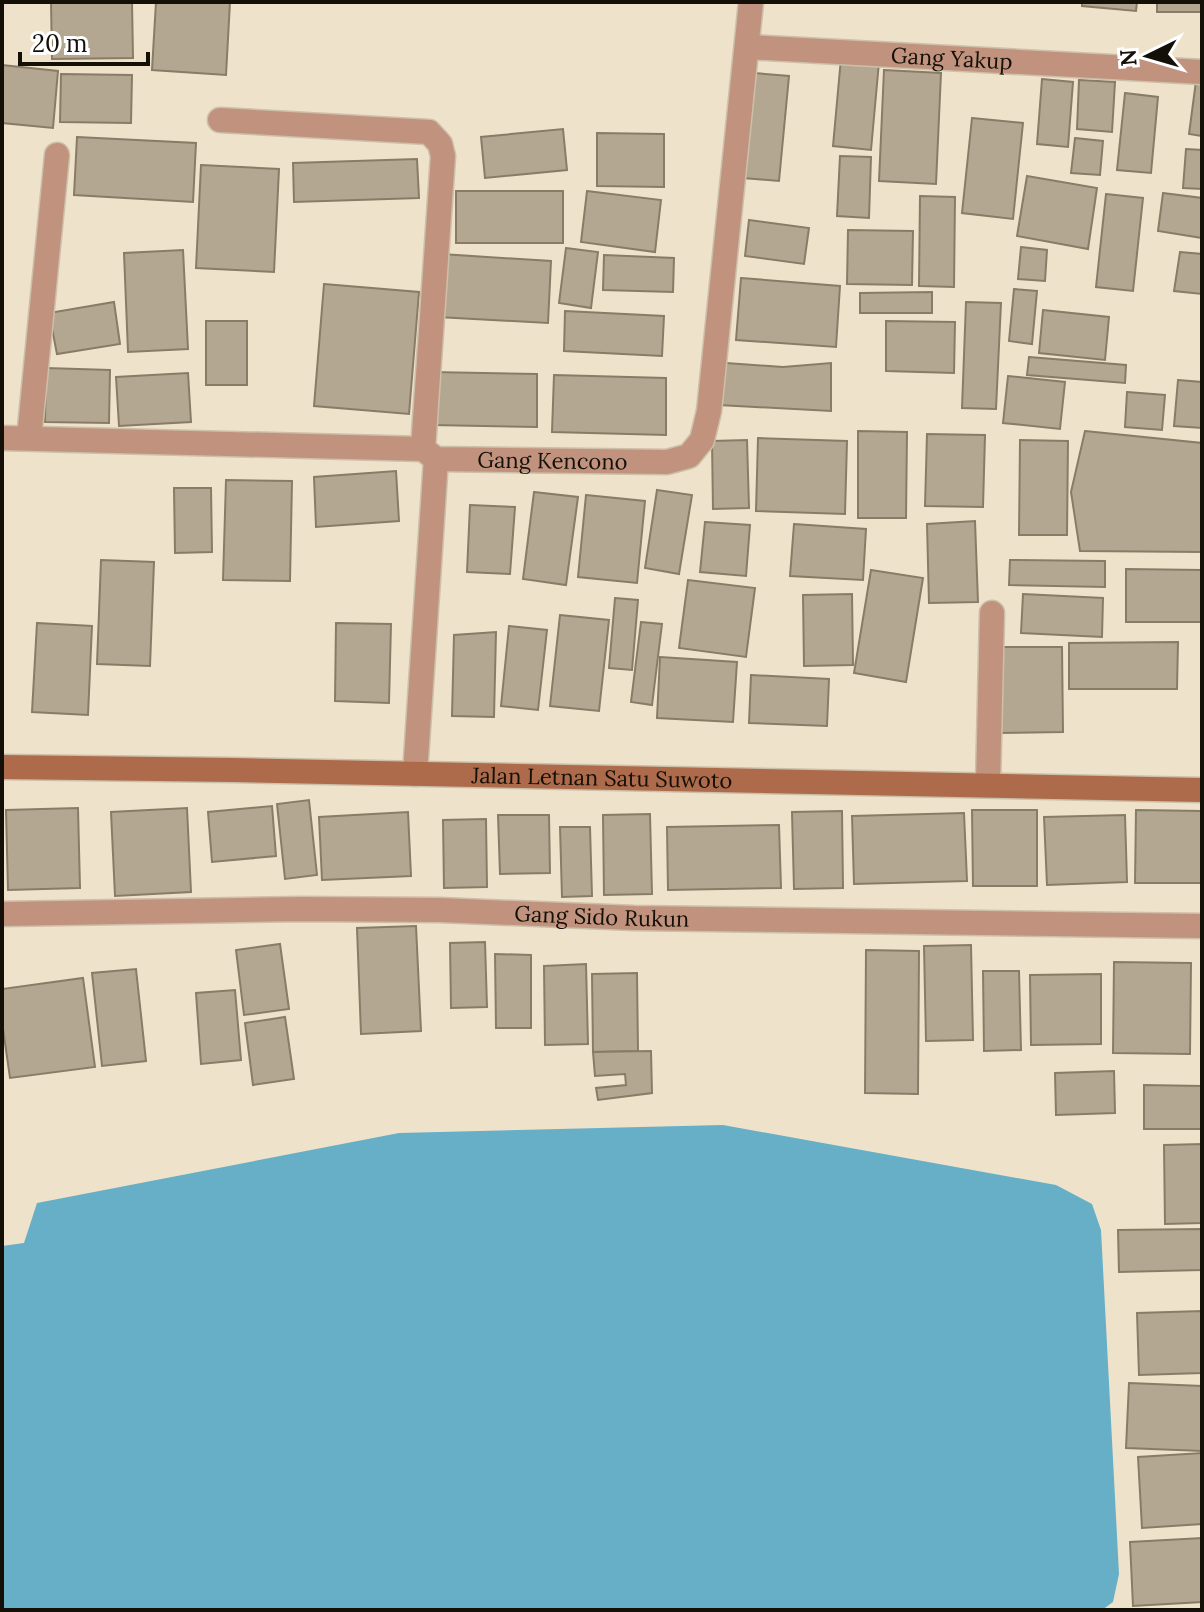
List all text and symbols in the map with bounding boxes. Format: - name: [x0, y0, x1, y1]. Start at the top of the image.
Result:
- scale bar: [20, 16, 148, 66]
- north arrow: [1108, 16, 1188, 96]
- text: 20 m: [32, 28, 88, 59]
- street label: Gang Yakup: [890, 41, 1013, 76]
- text: N: [1113, 48, 1143, 67]
- street label: Gang Kencono: [477, 446, 628, 475]
- street label: Jalan Letnan Satu Suwoto: [470, 761, 733, 794]
- street label: Gang Sido Rukun: [514, 899, 690, 933]

